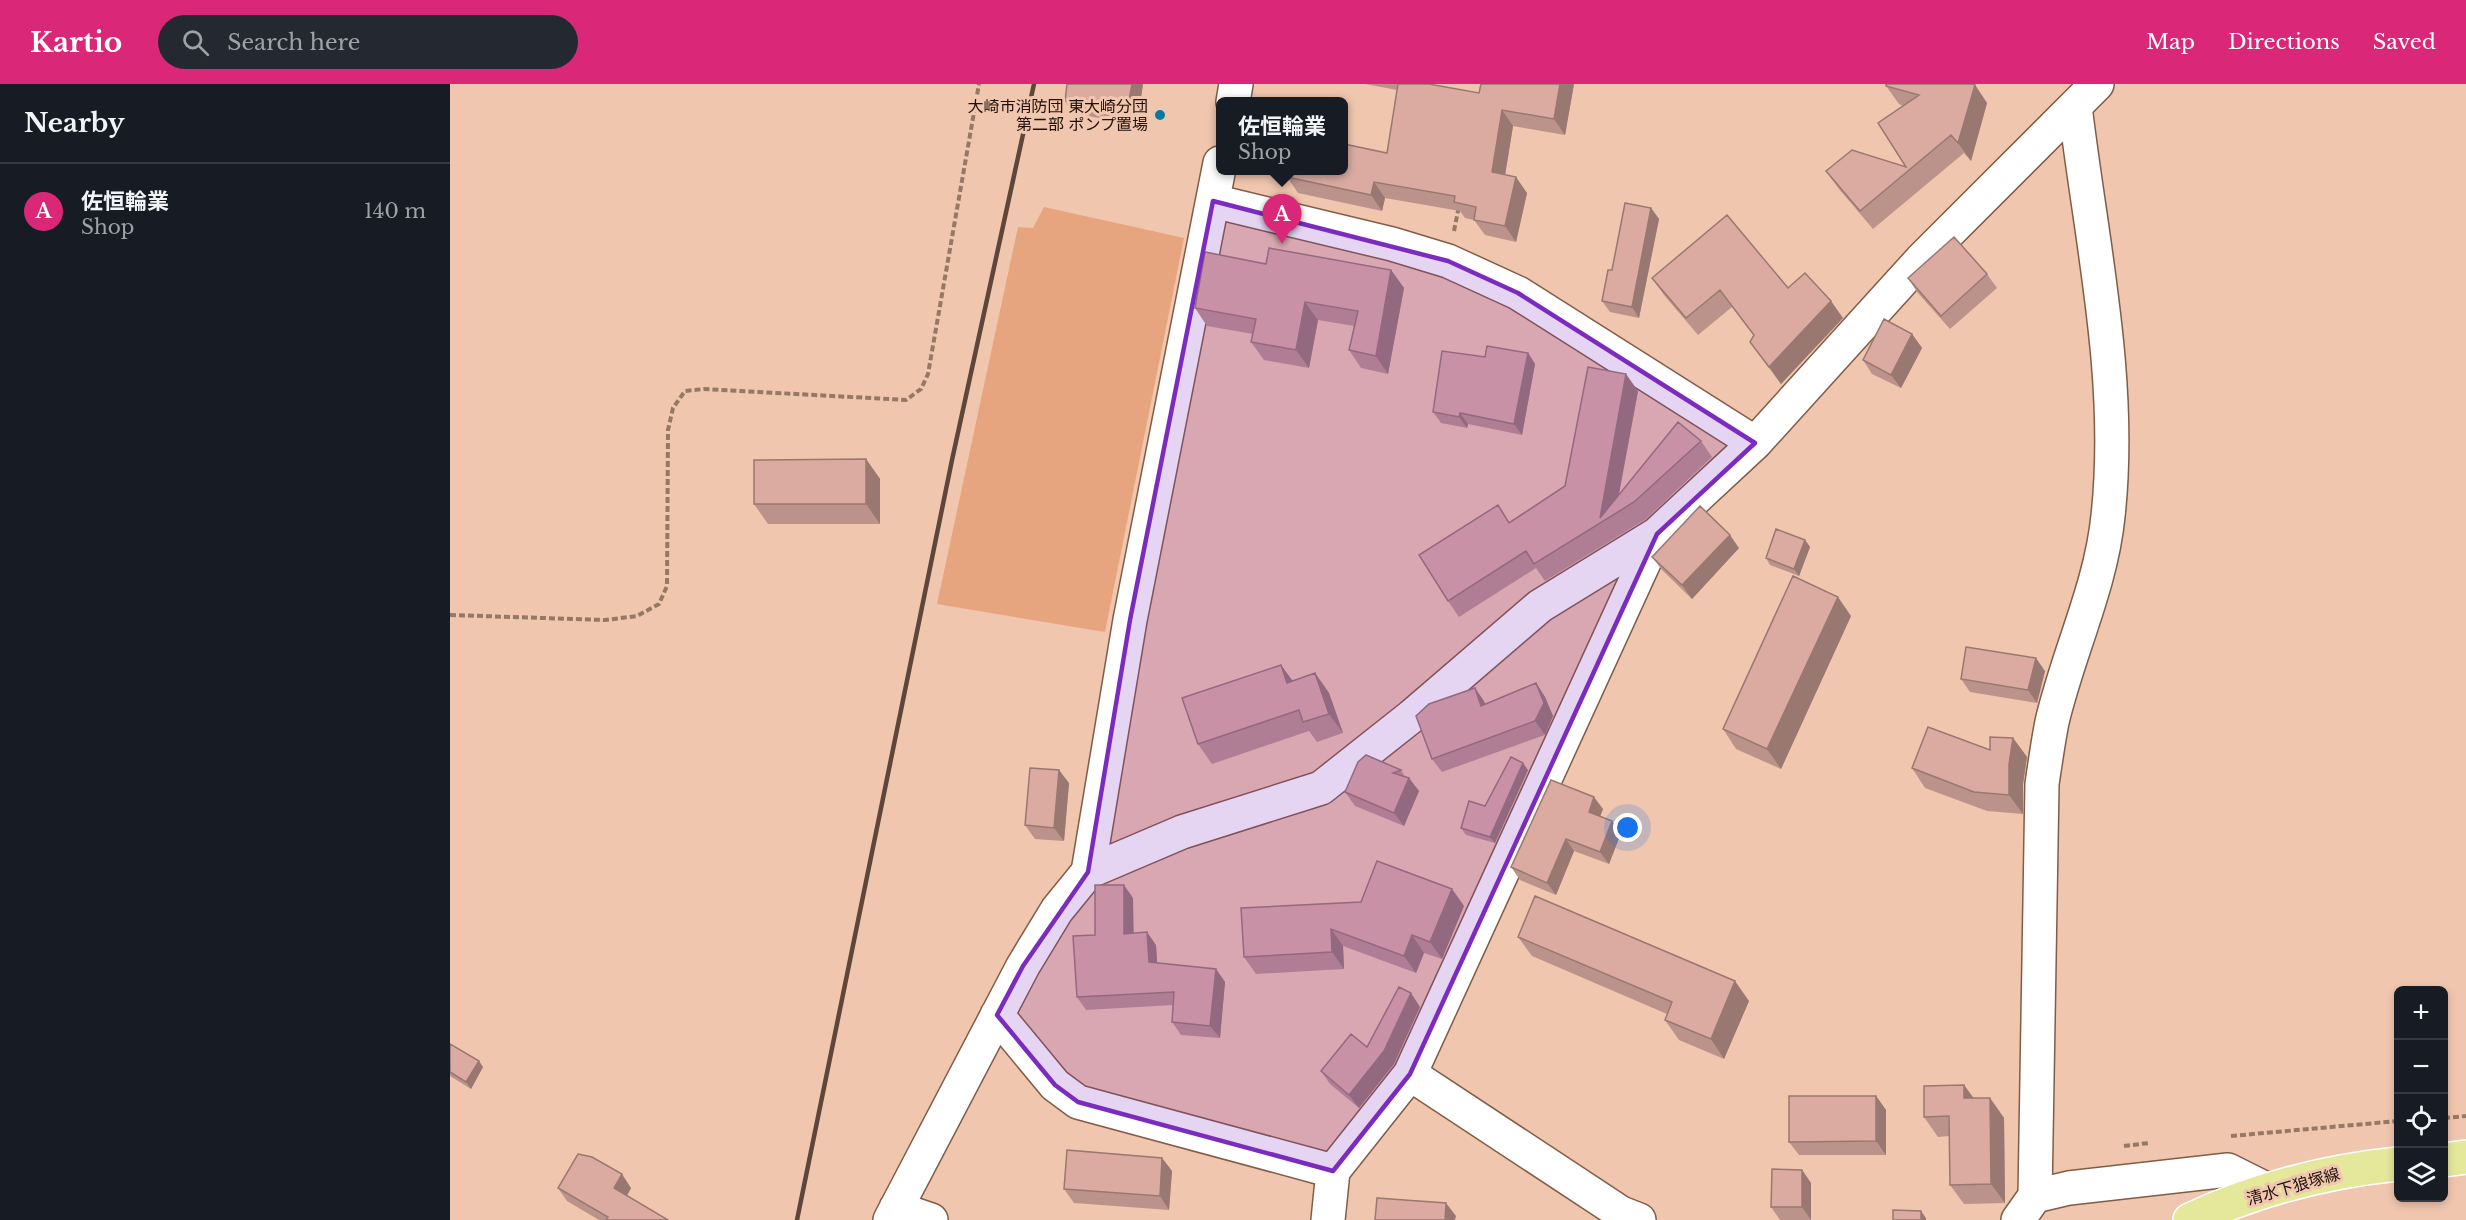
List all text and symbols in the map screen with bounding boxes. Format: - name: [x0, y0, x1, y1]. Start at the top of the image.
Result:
- search box: [158, 15, 578, 69]
- text: Kartio: [30, 25, 122, 60]
- icon: search: [179, 26, 212, 59]
- text: Search here: [227, 29, 360, 56]
- text: Map: [2146, 29, 2195, 55]
- text: Directions: [2228, 29, 2340, 55]
- text: Saved: [2373, 29, 2436, 55]
- place label: 大崎市消防団 東大崎分団 第二部 ポンプ置場: [967, 96, 1148, 134]
- popup: [1216, 97, 1348, 175]
- text: Nearby: [24, 107, 125, 139]
- marker: 大崎市消防団 東大崎分団 第二部 ポンプ置場: [1153, 108, 1167, 122]
- text: 佐恒輪業: [1238, 113, 1326, 140]
- text: Shop: [1238, 140, 1291, 164]
- text: 佐恒輪業: [81, 188, 169, 215]
- pin: A: [1262, 194, 1302, 244]
- text: A: [35, 199, 52, 223]
- text: 140 m: [364, 199, 426, 223]
- text: Shop: [81, 215, 134, 239]
- your location: [1613, 813, 1642, 842]
- map controls: [2394, 986, 2448, 1202]
- button: +: [2394, 986, 2448, 1040]
- button: −: [2394, 1040, 2448, 1094]
- button: locate: [2394, 1094, 2448, 1148]
- button: layers: [2394, 1148, 2448, 1202]
- street label: 清水下狼塚線: [2244, 1163, 2342, 1209]

